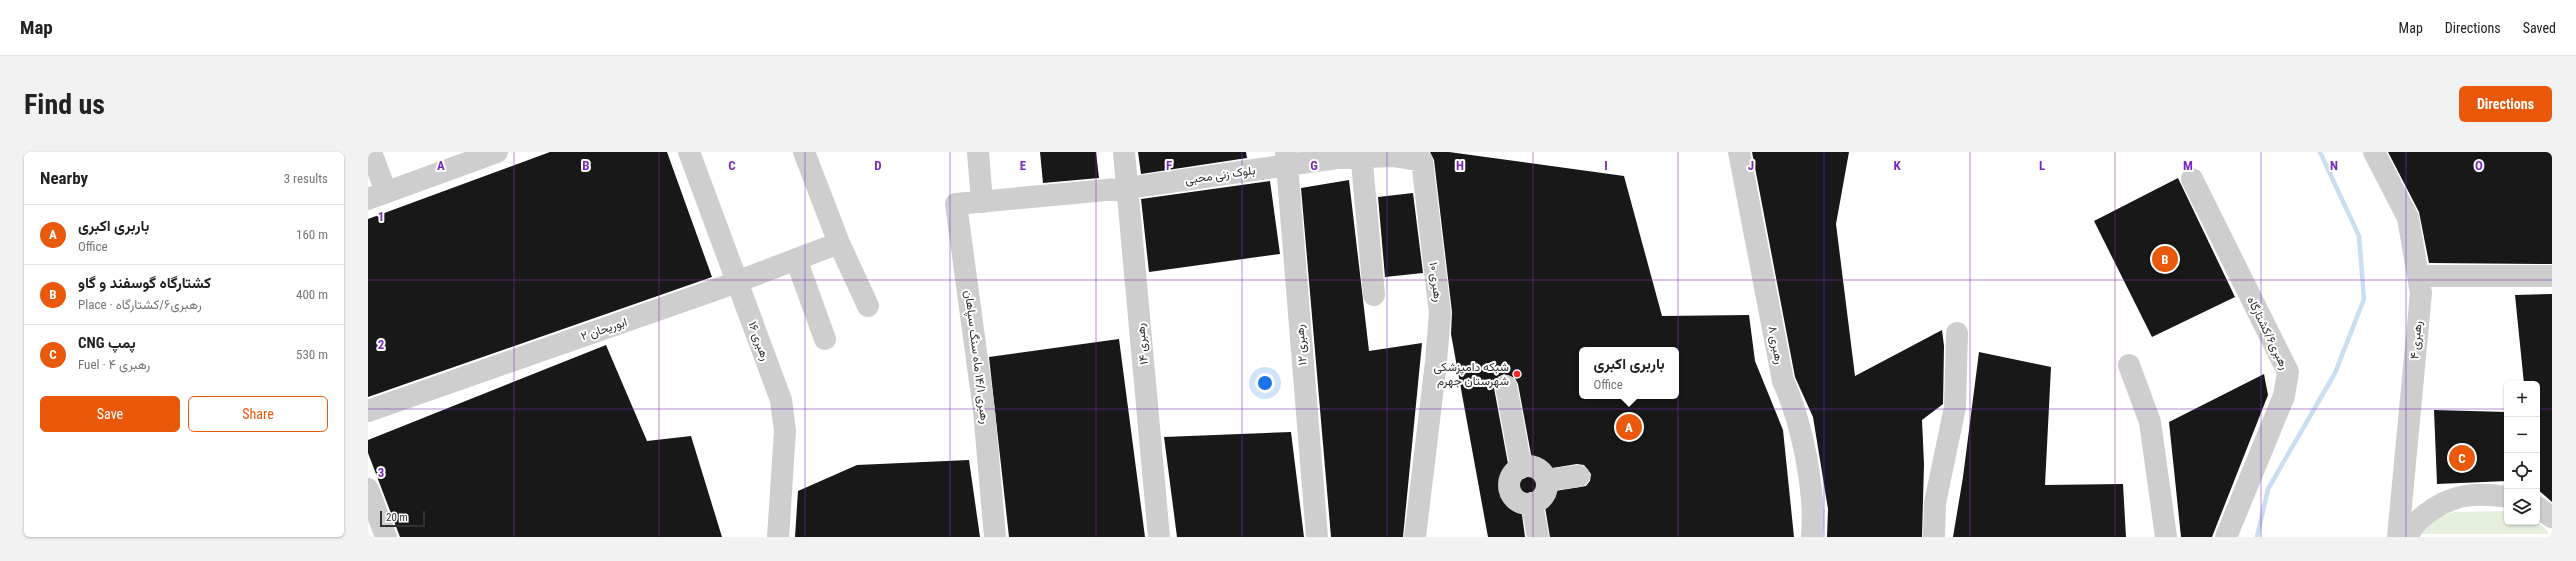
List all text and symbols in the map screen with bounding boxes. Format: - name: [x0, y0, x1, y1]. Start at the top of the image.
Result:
- text: Map: [20, 16, 53, 39]
- text: Map: [2399, 20, 2423, 36]
- text: Directions: [2445, 20, 2501, 36]
- text: Saved: [2523, 20, 2556, 36]
- button: Directions: [2459, 86, 2552, 122]
- text: Find us: [24, 88, 105, 121]
- text: A: [437, 158, 445, 173]
- text: B: [582, 158, 590, 173]
- text: C: [728, 158, 736, 173]
- text: D: [874, 158, 882, 173]
- text: E: [1020, 158, 1027, 173]
- text: F: [1166, 158, 1172, 173]
- text: G: [1310, 158, 1318, 173]
- text: H: [1456, 158, 1464, 173]
- text: I: [1604, 158, 1608, 173]
- text: J: [1748, 158, 1754, 173]
- text: K: [1893, 158, 1901, 173]
- text: L: [2039, 158, 2045, 173]
- text: M: [2183, 158, 2193, 173]
- text: N: [2330, 158, 2338, 173]
- text: O: [2475, 158, 2483, 173]
- street label: بلوک زنی محبی: [1184, 163, 1256, 188]
- text: Nearby: [40, 168, 88, 188]
- text: 3 results: [284, 171, 328, 186]
- text: 1: [378, 209, 384, 224]
- text: باربری اکبری: [78, 217, 149, 235]
- text: A: [49, 227, 57, 242]
- text: 160 m: [296, 227, 328, 242]
- text: Office: [78, 239, 108, 254]
- pin: B: [2152, 244, 2178, 274]
- street label: رهبری ۱۰: [1426, 261, 1445, 303]
- text: کشتارگاه گوسفند و گاو: [78, 274, 211, 292]
- text: B: [49, 287, 57, 302]
- text: 400 m: [296, 287, 328, 302]
- street label: رهبری ۱۴/۱ ماه سنگ سپاهان: [961, 289, 992, 425]
- street label: رهبری۶/کشتارگاه: [2243, 294, 2292, 372]
- text: Place · رهبری۶/کشتارگاه: [78, 297, 202, 312]
- street label: ابوریحان ۲: [579, 315, 629, 344]
- street label: رهبری ۱۶: [744, 319, 773, 363]
- street label: رهبری ۴: [2407, 320, 2426, 360]
- street label: رهبری ۱۴: [1133, 322, 1152, 365]
- street label: رهبری ۱۲: [1293, 324, 1310, 366]
- street label: رهبری ۸: [1764, 325, 1787, 365]
- text: CNG پمپ: [78, 334, 136, 352]
- text: 2: [378, 337, 385, 352]
- text: C: [49, 347, 57, 362]
- text: 530 m: [296, 347, 328, 362]
- popup: [1579, 347, 1679, 399]
- text: باربری اکبری: [1593, 355, 1665, 373]
- text: Fuel · رهبری ۴: [78, 357, 150, 372]
- place label: شبکه دامپزشکی شهرستان جهرم: [1434, 360, 1509, 389]
- marker: شبکه دامپزشکی شهرستان جهرم: [1512, 369, 1522, 379]
- your location: [1255, 373, 1275, 393]
- text: Office: [1593, 377, 1623, 392]
- map controls: [2504, 381, 2540, 525]
- button: +: [2504, 381, 2540, 417]
- button: Save: [40, 396, 180, 432]
- button: Share: [188, 396, 328, 432]
- pin: A: [1616, 412, 1642, 442]
- button: −: [2504, 417, 2540, 453]
- pin: C: [2449, 443, 2475, 473]
- button: locate: [2504, 453, 2540, 489]
- text: 3: [378, 465, 384, 480]
- button: layers: [2504, 489, 2540, 525]
- scale bar: [380, 509, 425, 528]
- text: 20 m: [386, 511, 408, 524]

